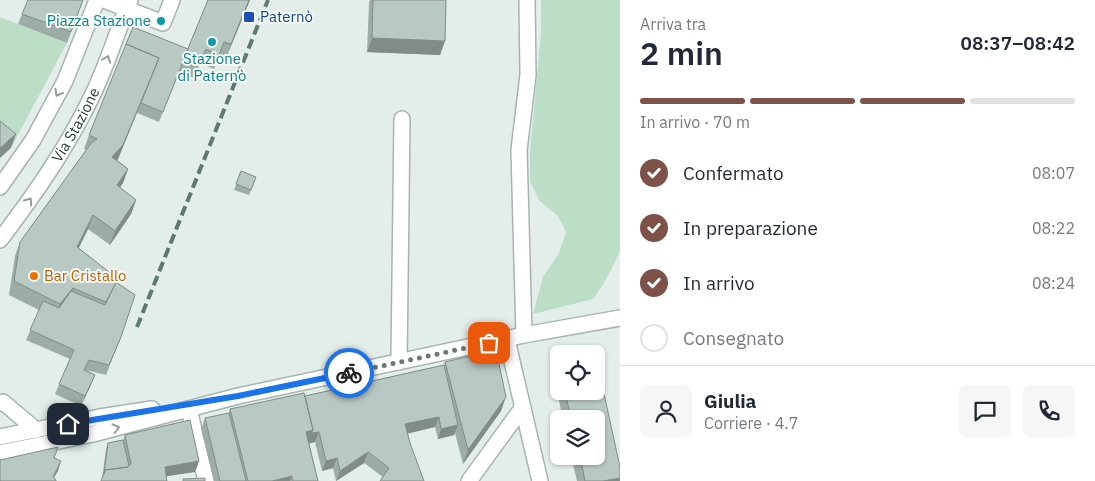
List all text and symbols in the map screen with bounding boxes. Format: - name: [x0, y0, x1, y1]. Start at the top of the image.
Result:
- place label: Paternò: [260, 7, 313, 26]
- marker: Paternò: [242, 10, 256, 24]
- place label: Piazza Stazione: [47, 11, 151, 30]
- text: Arriva tra: [640, 14, 706, 34]
- marker: Piazza Stazione: [155, 15, 167, 27]
- text: 08:37–08:42: [961, 31, 1075, 55]
- text: 2 min: [640, 32, 723, 74]
- marker: Stazione di Paternò: [206, 36, 218, 48]
- place label: Stazione di Paternò: [178, 49, 246, 85]
- one-way arrow: [101, 55, 111, 64]
- street label: Via Stazione: [47, 84, 104, 166]
- one-way arrow: [54, 88, 64, 97]
- text: In arrivo · 70 m: [640, 112, 750, 132]
- icon: check: [640, 159, 668, 187]
- text: Confermato: [683, 161, 784, 185]
- text: 08:07: [1032, 163, 1075, 183]
- one-way arrow: [23, 197, 32, 207]
- icon: check: [640, 214, 668, 242]
- text: In preparazione: [683, 216, 818, 240]
- text: 08:22: [1032, 218, 1075, 238]
- place label: Bar Cristallo: [44, 266, 126, 285]
- icon: check: [640, 269, 668, 297]
- marker: Bar Cristallo: [28, 270, 40, 282]
- text: In arrivo: [683, 271, 755, 295]
- text: 08:24: [1032, 273, 1075, 293]
- pin: [468, 322, 510, 364]
- text: Consegnato: [683, 326, 784, 350]
- icon: bag: [475, 329, 503, 357]
- map controls: [550, 345, 605, 465]
- button: locate: [550, 345, 605, 400]
- courier: [324, 348, 374, 398]
- icon: bike: [335, 359, 363, 387]
- button: person: [640, 385, 692, 437]
- button: chat: [959, 385, 1011, 437]
- button: phone: [1023, 385, 1075, 437]
- text: Giulia: [704, 389, 756, 413]
- pin: [47, 403, 89, 445]
- icon: home: [54, 410, 82, 438]
- button: layers: [550, 410, 605, 465]
- text: Corriere · 4.7: [704, 413, 798, 433]
- one-way arrow: [111, 423, 120, 434]

